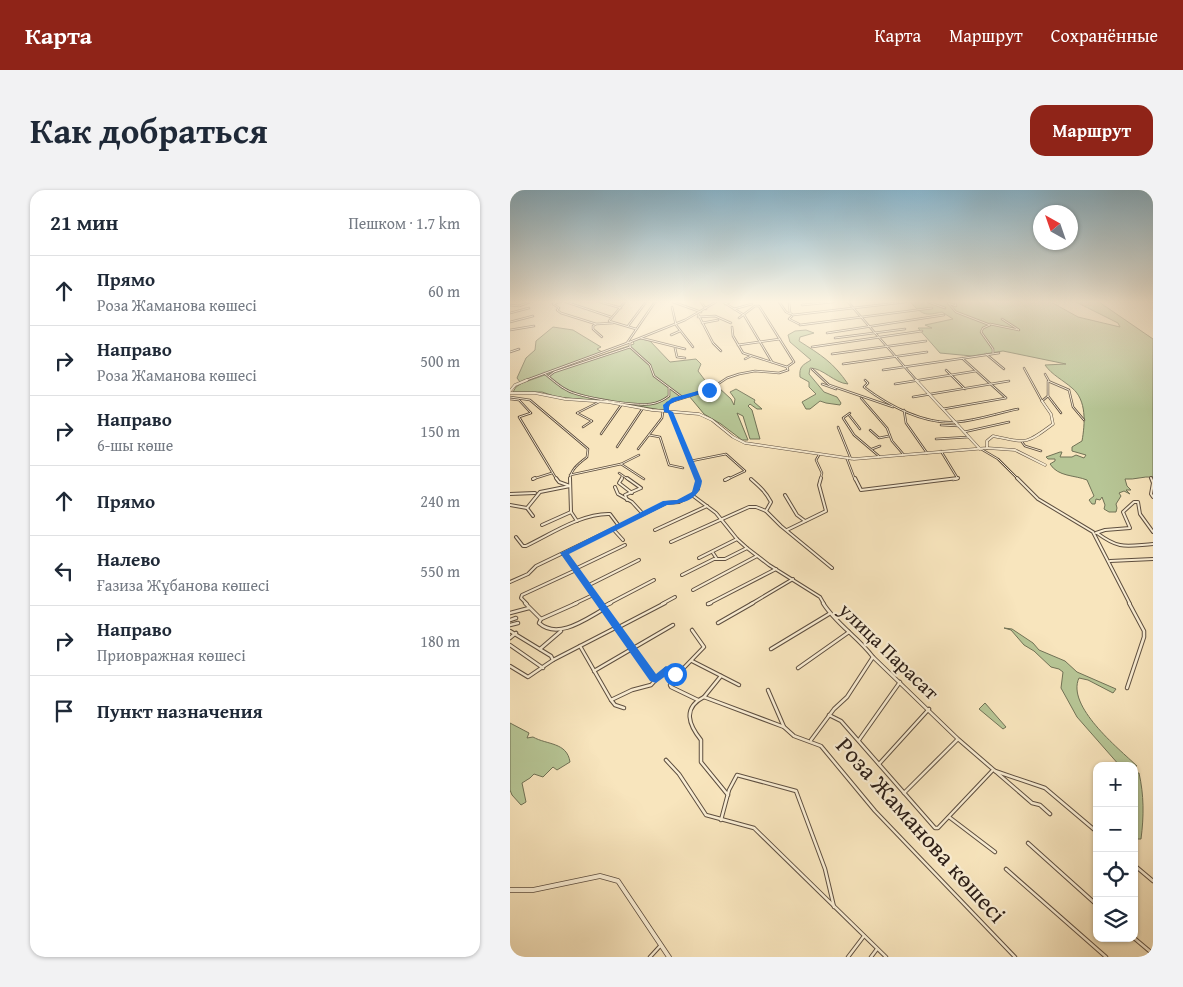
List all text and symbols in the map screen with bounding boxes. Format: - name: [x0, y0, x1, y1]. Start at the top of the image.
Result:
- text: Карта: [25, 18, 92, 53]
- text: Карта: [875, 22, 921, 49]
- text: Маршрут: [949, 22, 1023, 49]
- text: Сохранённые: [1051, 22, 1158, 49]
- text: Как добраться: [30, 105, 268, 156]
- button: Маршрут: [1030, 105, 1153, 156]
- north arrow: [1033, 205, 1078, 250]
- text: 21 мин: [50, 207, 118, 238]
- text: Пешком · 1.7 km: [348, 211, 460, 235]
- text: Прямо: [97, 265, 155, 293]
- icon: ahead: [50, 277, 78, 305]
- text: 60 m: [428, 279, 460, 303]
- text: Роза Жаманова көшесі: [97, 293, 257, 317]
- text: Направо: [97, 335, 172, 363]
- icon: right: [50, 347, 78, 375]
- text: 500 m: [420, 349, 460, 373]
- text: Роза Жаманова көшесі: [97, 363, 257, 387]
- route end: [698, 379, 721, 402]
- text: Направо: [97, 405, 172, 433]
- icon: right: [50, 417, 78, 445]
- text: 150 m: [420, 419, 460, 443]
- text: 6-шы көше: [97, 433, 173, 457]
- icon: ahead: [50, 487, 78, 515]
- text: Прямо: [97, 487, 155, 515]
- text: 240 m: [420, 489, 460, 513]
- text: Налево: [97, 545, 160, 573]
- icon: left: [50, 557, 78, 585]
- text: 550 m: [420, 559, 460, 583]
- text: Ғазиза Жұбанова көшесі: [97, 573, 270, 597]
- street label: улица Парасат: [832, 595, 946, 706]
- text: Направо: [97, 615, 172, 643]
- icon: right: [50, 627, 78, 655]
- text: 180 m: [420, 629, 460, 653]
- text: Приовражная көшесі: [97, 643, 246, 667]
- route start: [664, 663, 687, 686]
- icon: arrive: [50, 697, 78, 725]
- text: Пункт назначения: [97, 697, 263, 725]
- street label: Роза Жаманова көшесі: [828, 729, 1015, 931]
- map controls: [1093, 762, 1138, 942]
- button: +: [1093, 762, 1138, 807]
- button: −: [1093, 807, 1138, 852]
- button: locate: [1093, 852, 1138, 897]
- button: layers: [1093, 897, 1138, 942]

